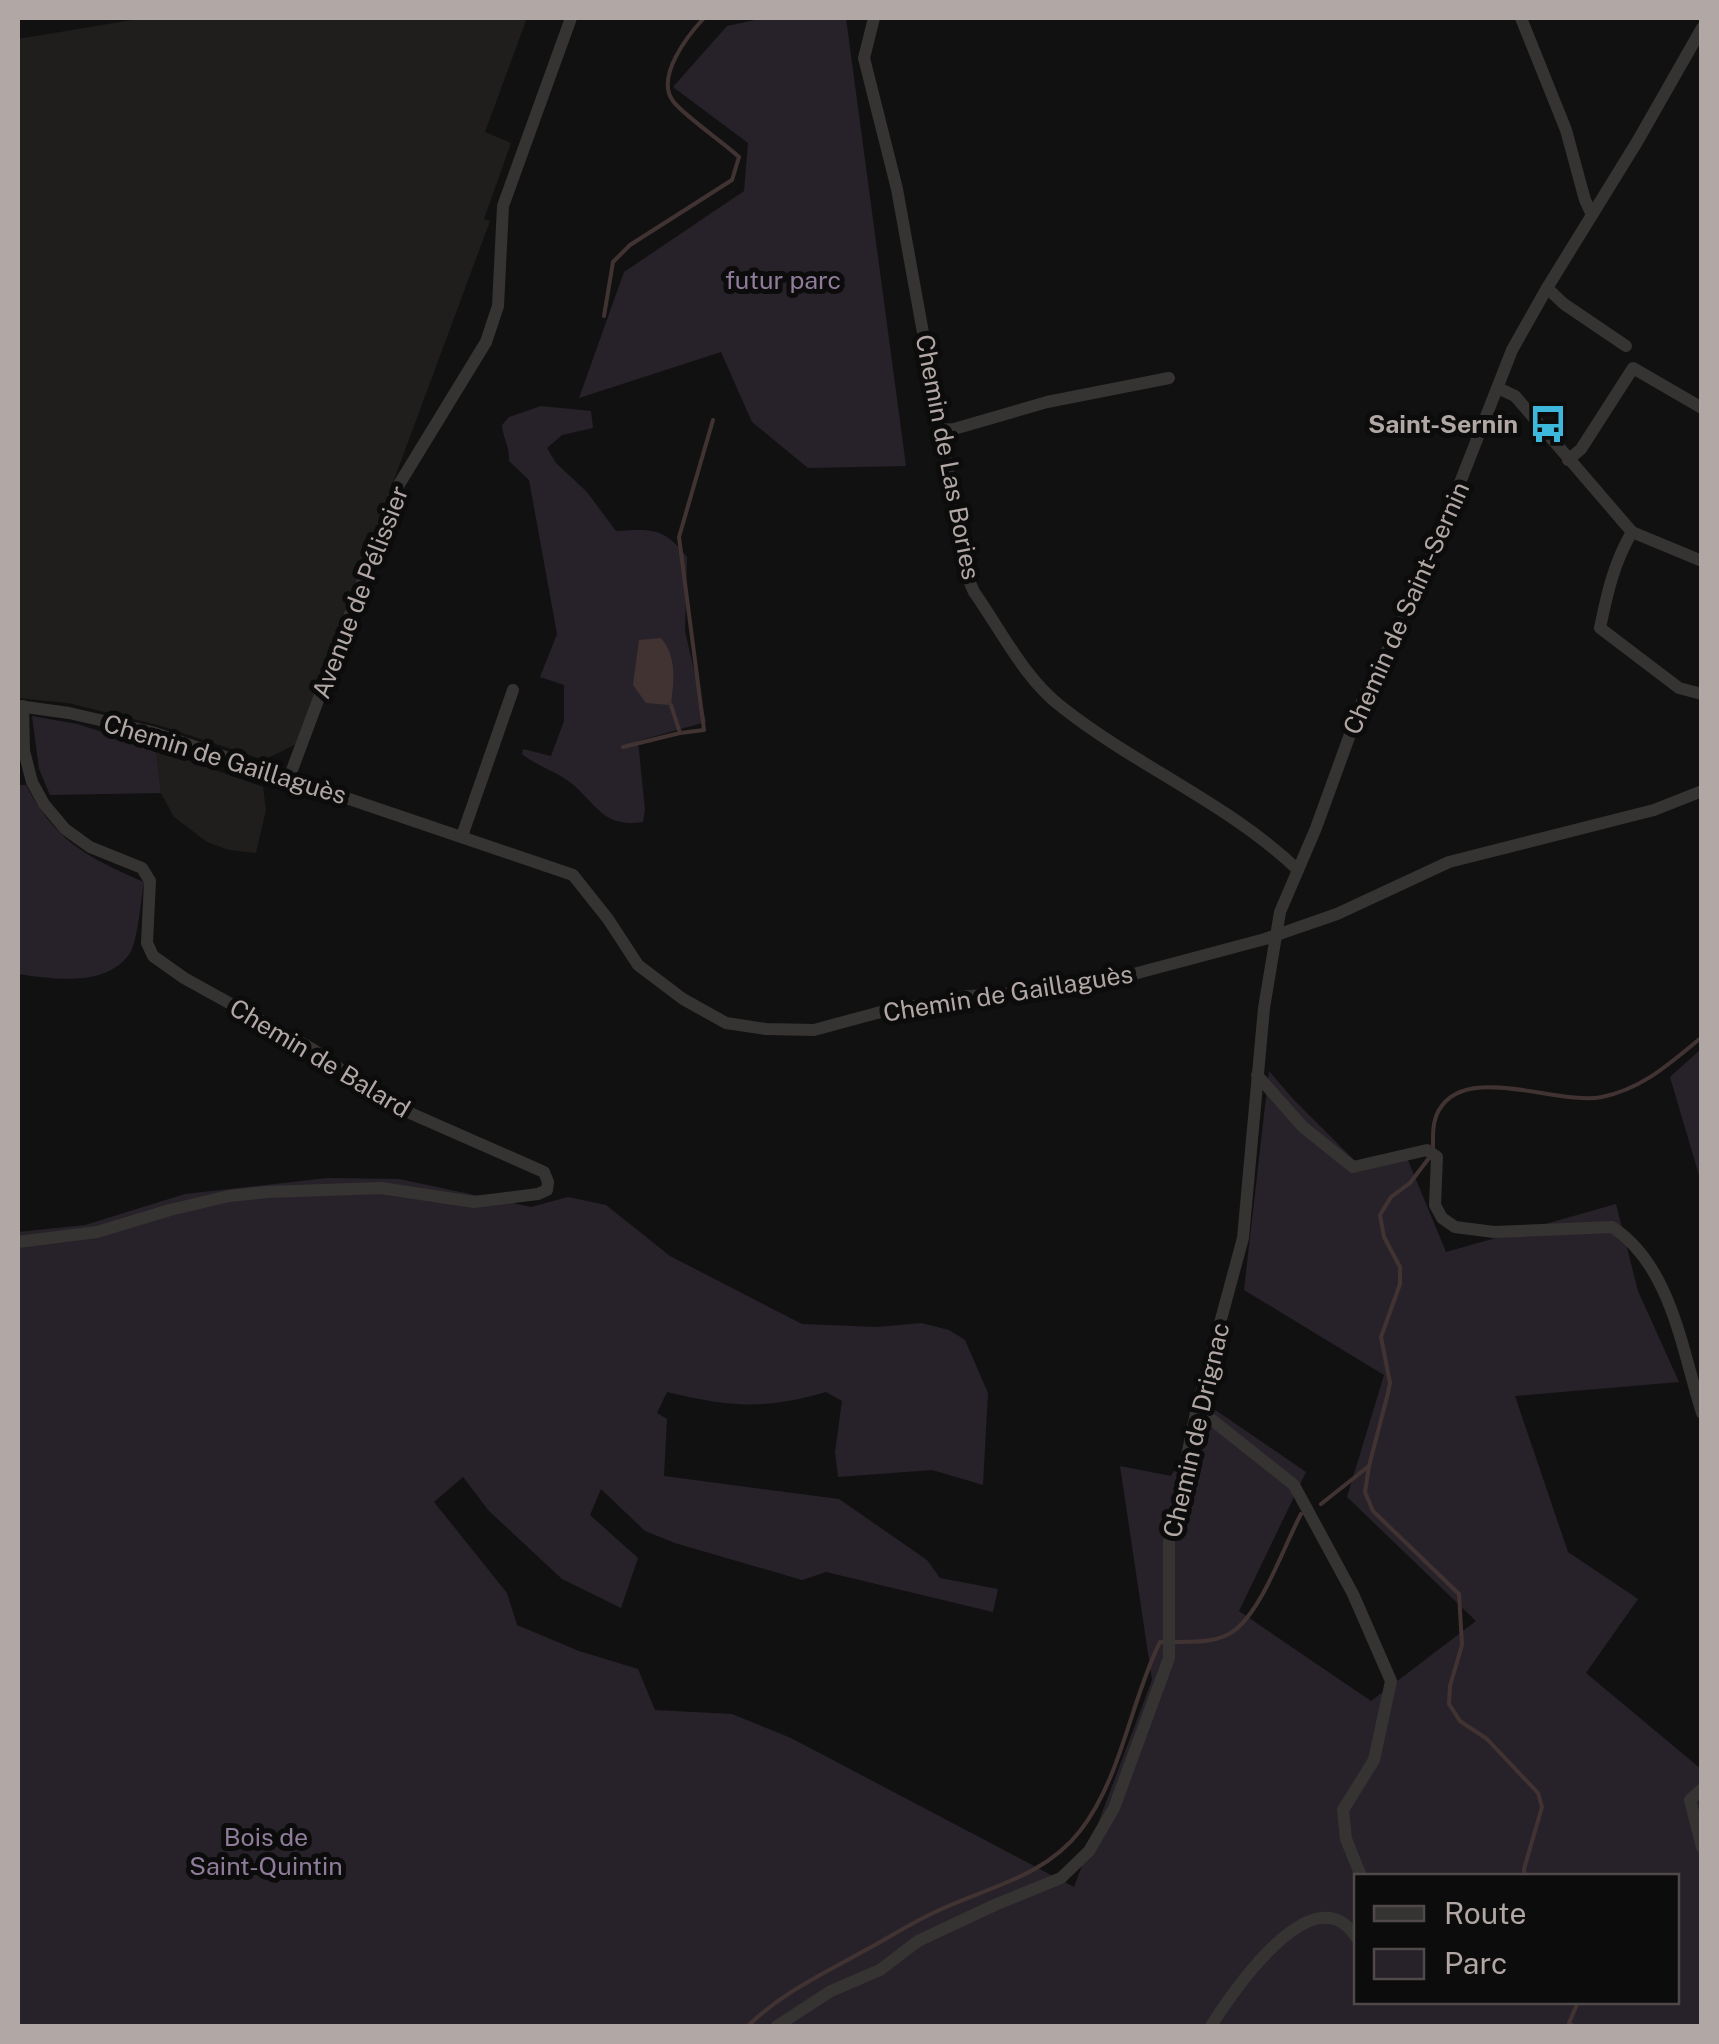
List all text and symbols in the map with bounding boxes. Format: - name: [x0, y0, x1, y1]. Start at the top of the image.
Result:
- park label: futur parc: [725, 265, 841, 295]
- street label: Chemin de Las Bories: [910, 332, 986, 582]
- bus stop icon: Saint-Sernin: [1527, 403, 1569, 445]
- place label: Saint-Sernin: [1368, 409, 1518, 439]
- street label: Chemin de Saint-Sernin: [1337, 477, 1475, 739]
- street label: Avenue de Pélissier: [306, 481, 414, 703]
- street label: Chemin de Gaillaguès: [100, 708, 350, 810]
- street label: Chemin de Gaillaguès: [881, 958, 1135, 1028]
- street label: Chemin de Balard: [224, 992, 416, 1124]
- street label: Chemin de Drignac: [1157, 1320, 1235, 1540]
- park label: Bois de Saint-Quintin: [189, 1822, 343, 1881]
- legend: [1354, 1874, 1679, 2004]
- text: Route: [1444, 1895, 1526, 1931]
- text: Parc: [1444, 1945, 1507, 1981]

